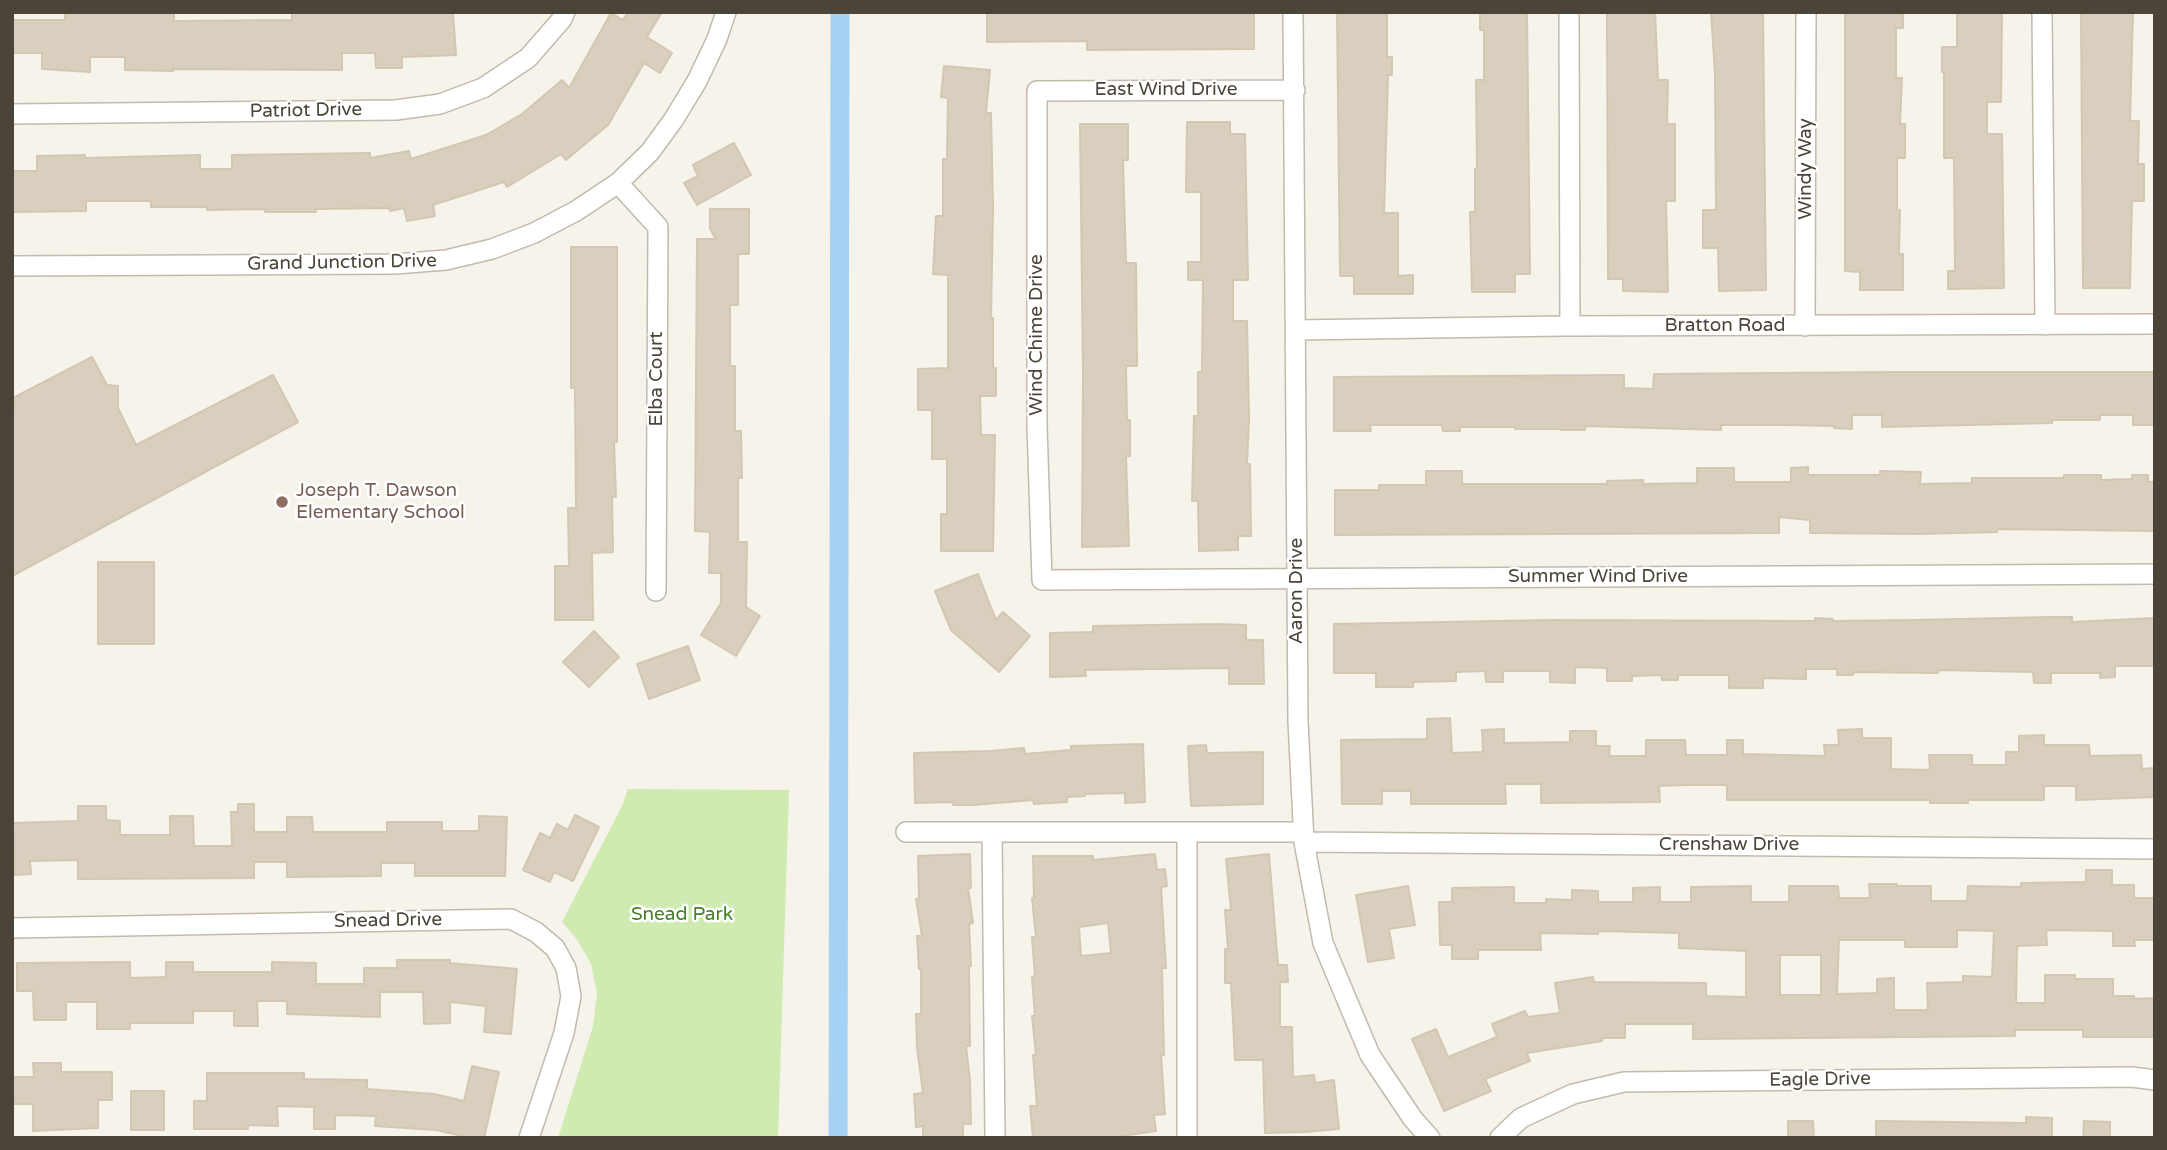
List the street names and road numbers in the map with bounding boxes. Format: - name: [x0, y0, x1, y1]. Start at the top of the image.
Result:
- street label: East Wind Drive: [1095, 79, 1237, 101]
- street label: Patriot Drive: [250, 99, 362, 123]
- street label: Windy Way: [1795, 118, 1817, 220]
- street label: Grand Junction Drive: [247, 250, 437, 276]
- street label: Wind Chime Drive: [1026, 254, 1048, 416]
- street label: Bratton Road: [1665, 315, 1785, 337]
- street label: Elba Court: [646, 331, 668, 427]
- street label: Aaron Drive: [1286, 538, 1308, 644]
- street label: Summer Wind Drive: [1508, 566, 1688, 588]
- street label: Crenshaw Drive: [1659, 834, 1799, 856]
- street label: Snead Drive: [334, 909, 442, 933]
- street label: Eagle Drive: [1769, 1068, 1871, 1092]

